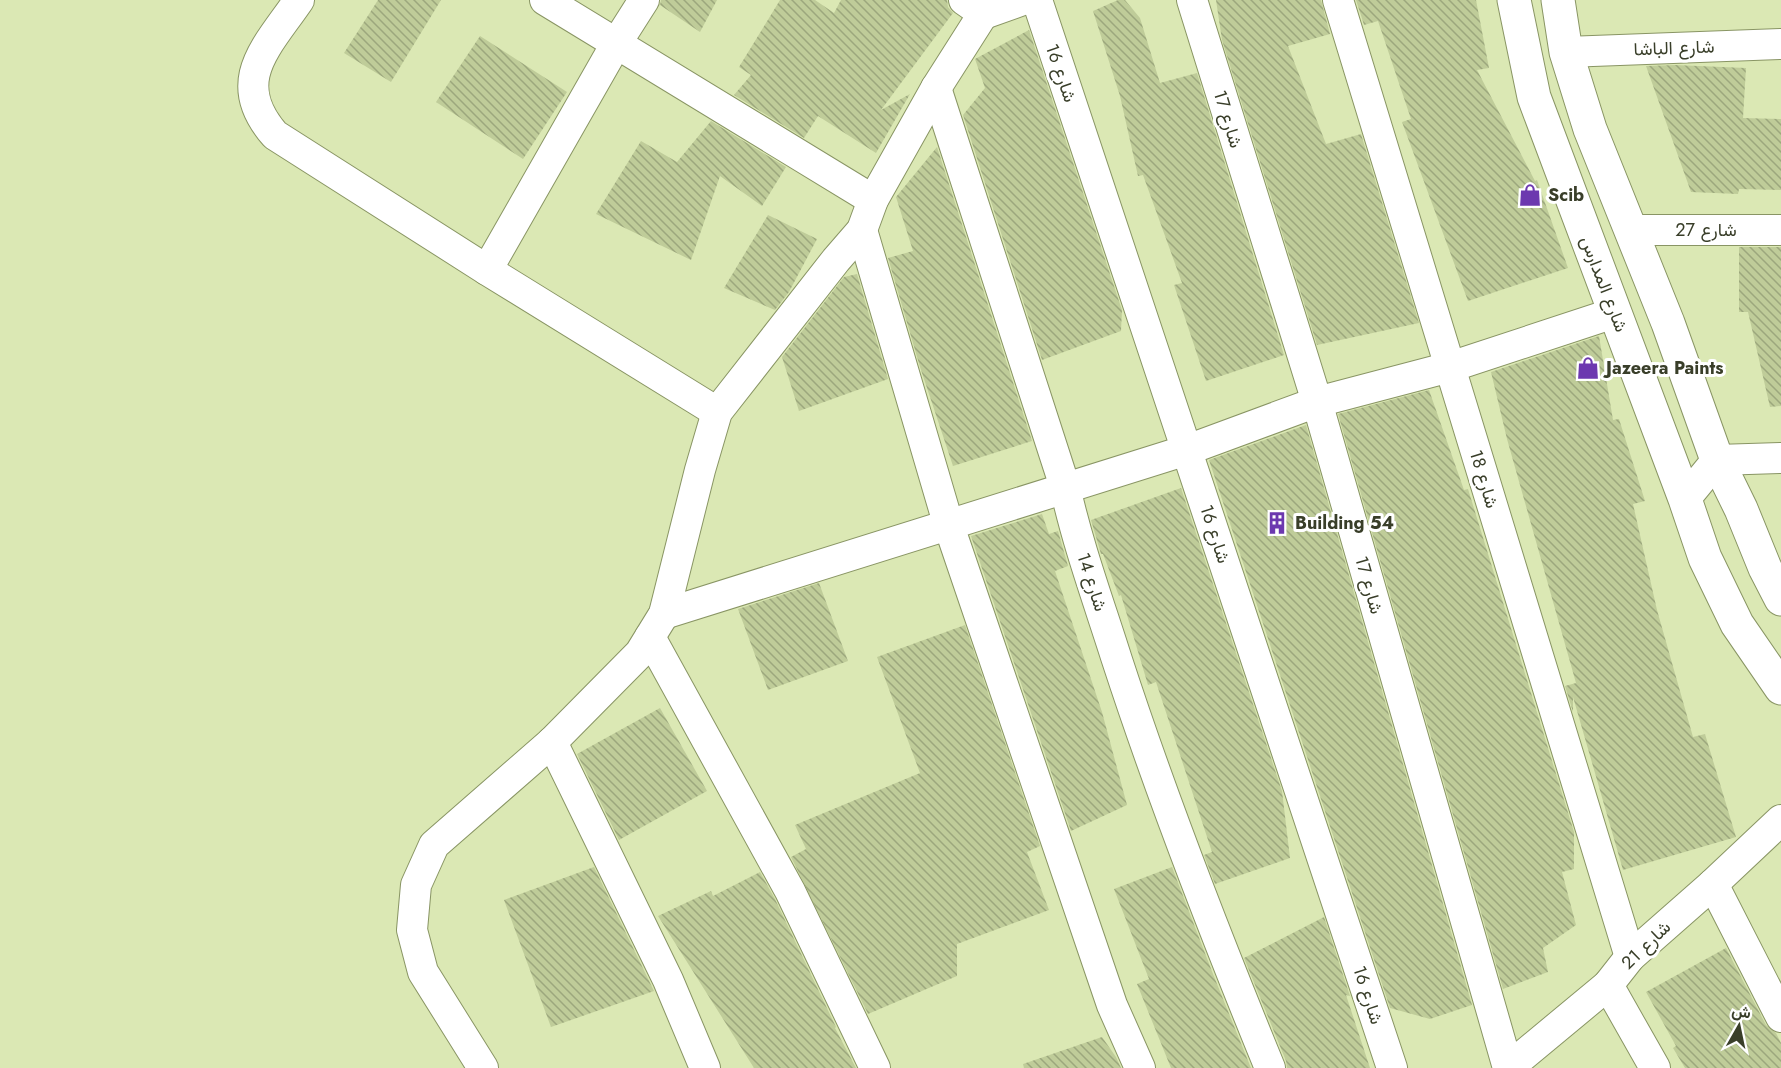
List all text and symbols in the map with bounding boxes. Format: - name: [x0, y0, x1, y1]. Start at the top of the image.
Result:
- street label: شارع الباشا: [1633, 34, 1715, 62]
- street label: شارع 16: [1039, 40, 1083, 106]
- street label: شارع 17: [1207, 87, 1249, 151]
- shop icon: Scib: [1517, 182, 1543, 208]
- place label: Scib: [1548, 182, 1584, 208]
- street label: شارع 27: [1675, 217, 1737, 243]
- street label: شارع المدارس: [1574, 232, 1634, 336]
- shop icon: Jazeera Paints: [1575, 355, 1601, 381]
- place label: Jazeera Paints: [1603, 355, 1724, 381]
- street label: شارع 18: [1463, 447, 1505, 511]
- street label: شارع 16: [1193, 501, 1237, 567]
- building icon: Building 54: [1264, 510, 1290, 536]
- place label: Building 54: [1295, 510, 1394, 536]
- street label: شارع 14: [1070, 549, 1114, 615]
- street label: شارع 17: [1348, 553, 1390, 617]
- street label: شارع 21: [1615, 915, 1677, 975]
- street label: شارع 16: [1346, 962, 1390, 1028]
- north arrow: [1709, 996, 1769, 1056]
- text: ش: [1730, 999, 1753, 1025]

